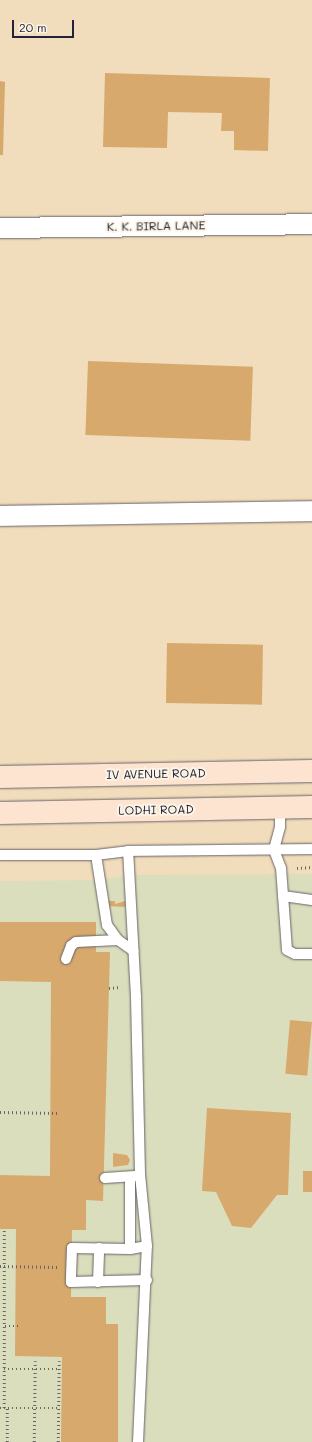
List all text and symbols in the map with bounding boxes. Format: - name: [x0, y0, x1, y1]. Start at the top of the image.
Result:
- scale bar: [14, 12, 76, 38]
- text: 20 m: [19, 19, 47, 35]
- street label: K. K. BIRLA LANE: [107, 218, 205, 234]
- street label: IV AVENUE ROAD: [106, 766, 206, 782]
- street label: LODHI ROAD: [118, 802, 194, 818]

